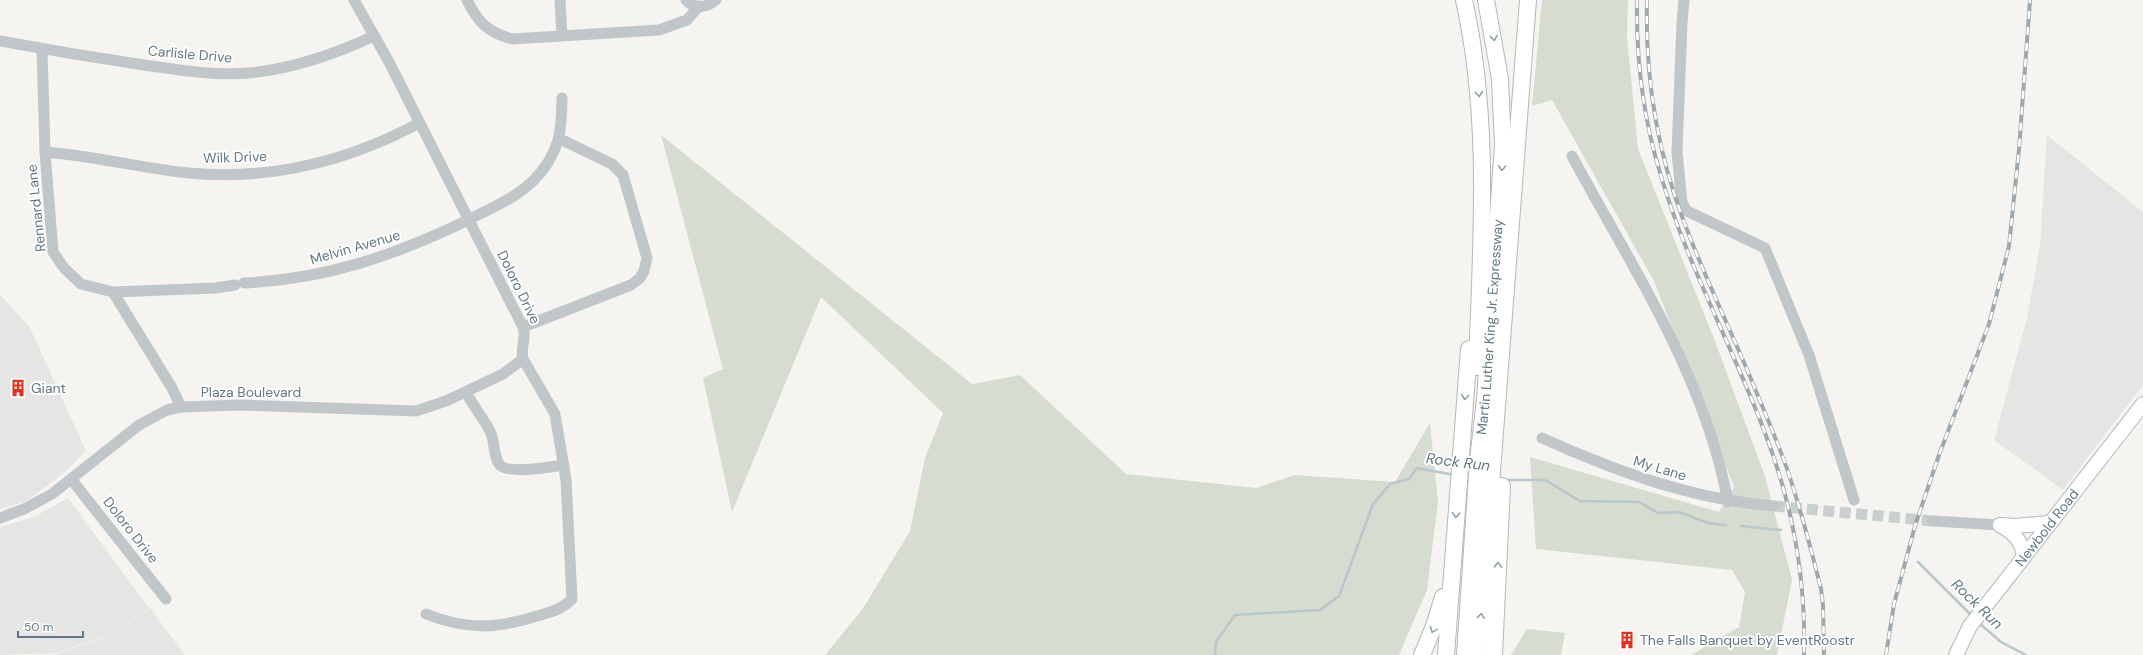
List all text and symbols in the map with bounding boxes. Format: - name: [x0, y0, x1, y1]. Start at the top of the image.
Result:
- one-way arrow: [1489, 35, 1498, 41]
- street label: Carlisle Drive: [147, 41, 233, 67]
- one-way arrow: [1475, 91, 1484, 97]
- street label: Wilk Drive: [203, 147, 267, 167]
- street label: Rennard Lane: [22, 163, 50, 253]
- one-way arrow: [1498, 165, 1506, 171]
- street label: Martin Luther King Jr. Expressway: [1472, 218, 1507, 436]
- street label: Melvin Avenue: [308, 226, 402, 268]
- street label: Doloro Drive: [493, 247, 545, 327]
- building icon: Giant: [8, 378, 28, 398]
- place label: Giant: [31, 379, 66, 397]
- street label: Plaza Boulevard: [201, 383, 301, 401]
- one-way arrow: [1460, 394, 1469, 400]
- water label: Rock Run: [1425, 448, 1492, 476]
- street label: My Lane: [1631, 451, 1689, 485]
- street label: Newbold Road: [2011, 485, 2083, 570]
- street label: Doloro Drive: [99, 493, 163, 567]
- one-way arrow: [1451, 512, 1460, 518]
- one-way arrow: [1494, 562, 1503, 568]
- water label: Rock Run: [1947, 574, 2007, 634]
- scale bar: [18, 613, 83, 639]
- one-way arrow: [1477, 613, 1486, 619]
- text: 50 m: [24, 619, 53, 635]
- one-way arrow: [1429, 627, 1437, 634]
- building icon: The Falls Banquet by EventRoostr: [1617, 630, 1637, 650]
- place label: The Falls Banquet by EventRoostr: [1640, 631, 1855, 649]

